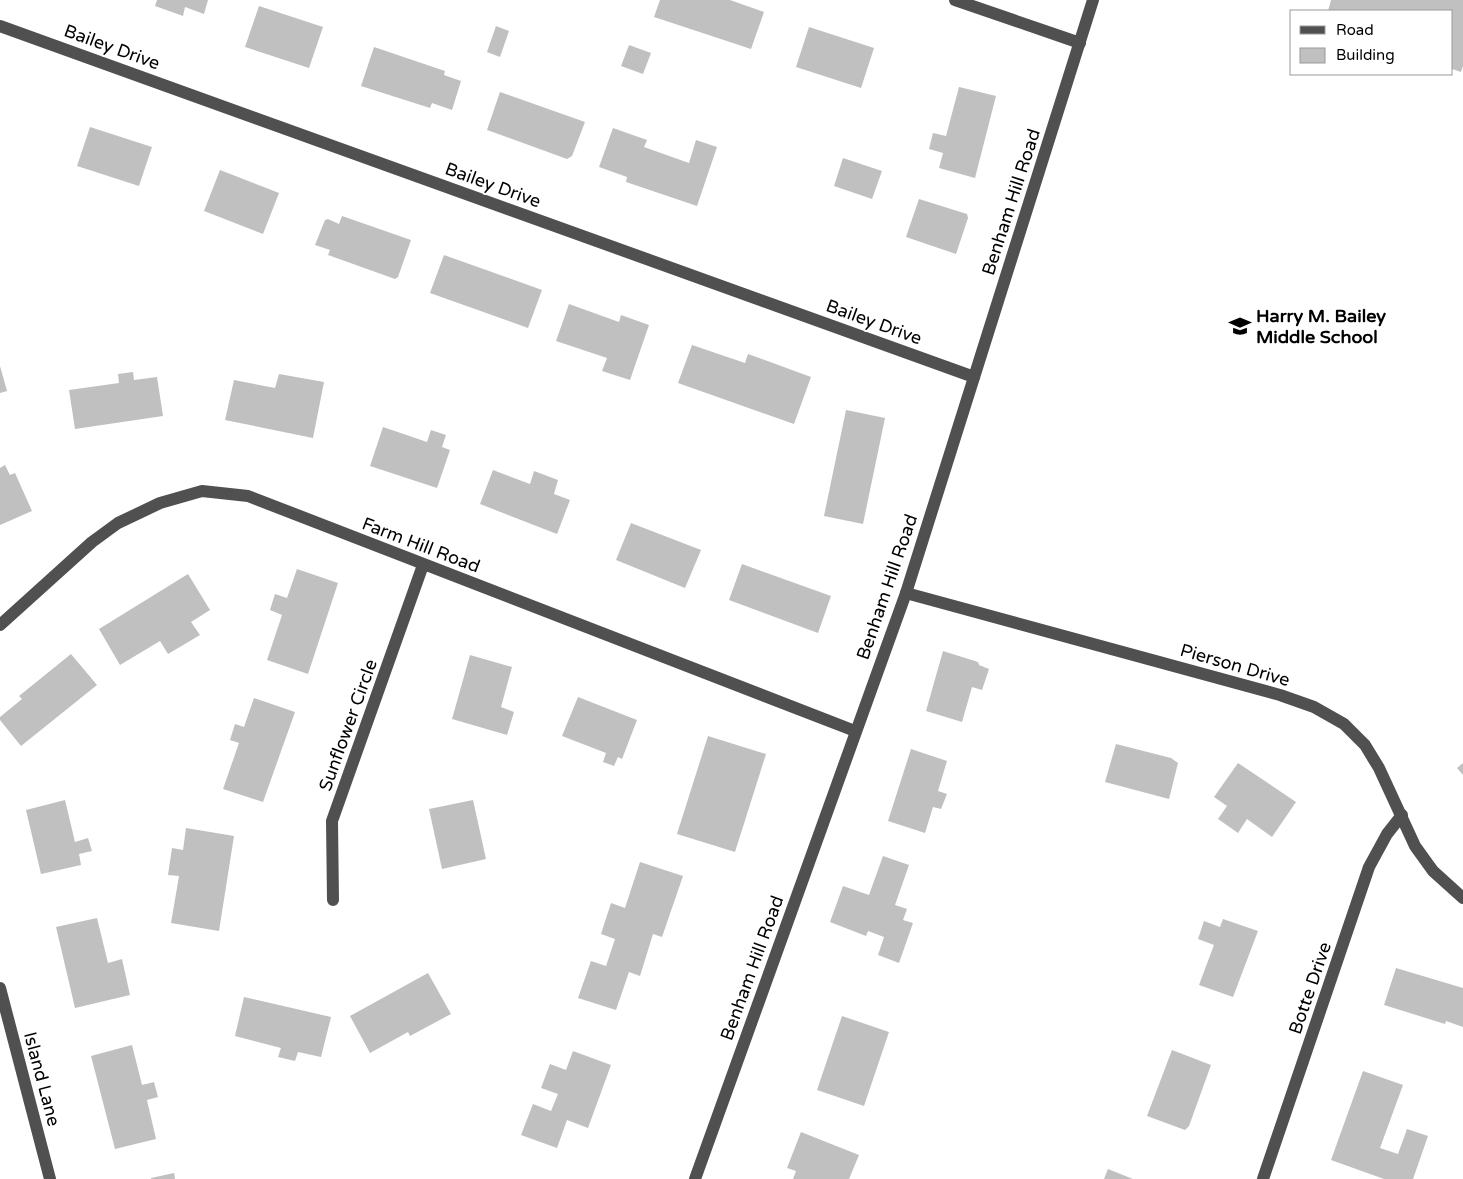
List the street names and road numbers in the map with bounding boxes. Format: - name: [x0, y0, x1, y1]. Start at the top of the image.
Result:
- street label: Bailey Drive: [61, 20, 163, 74]
- street label: Benham Hill Road: [977, 126, 1045, 278]
- street label: Bailey Drive: [442, 158, 544, 212]
- street label: Bailey Drive: [823, 295, 925, 349]
- street label: Benham Hill Road: [852, 511, 922, 663]
- street label: Farm Hill Road: [359, 512, 483, 578]
- street label: Pierson Drive: [1178, 639, 1292, 691]
- street label: Sunflower Circle: [314, 656, 382, 794]
- street label: Benham Hill Road: [716, 893, 788, 1043]
- street label: Botte Drive: [1284, 939, 1336, 1037]
- street label: Island Lane: [19, 1029, 65, 1129]

